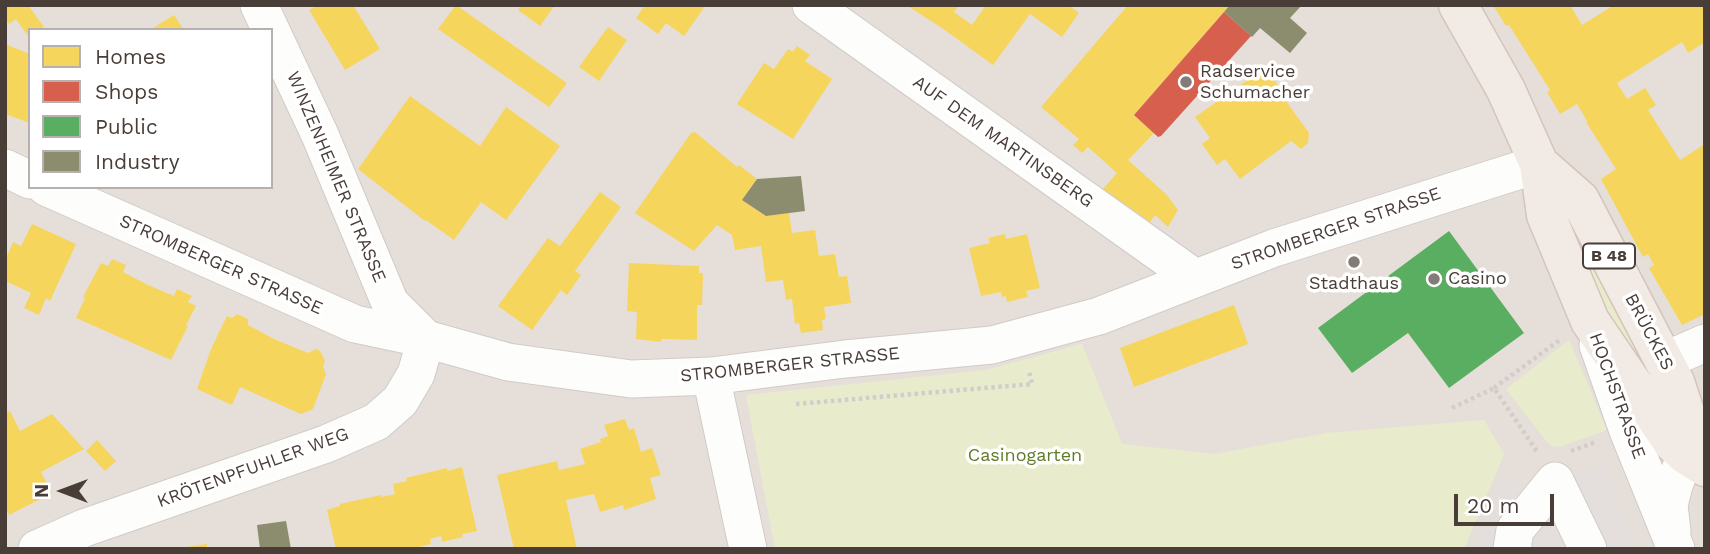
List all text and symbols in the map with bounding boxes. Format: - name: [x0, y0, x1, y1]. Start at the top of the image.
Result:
- legend: [28, 28, 273, 189]
- text: Homes: [95, 44, 166, 69]
- place label: Radservice Schumacher: [1200, 61, 1310, 104]
- street label: WINZENHEIMER STRASSE: [282, 68, 390, 286]
- street label: AUF DEM MARTINSBERG: [909, 71, 1097, 213]
- marker: Radservice Schumacher: [1178, 74, 1194, 90]
- text: Shops: [95, 79, 158, 104]
- text: Public: [95, 114, 158, 139]
- text: Industry: [95, 149, 180, 174]
- street label: STROMBERGER STRASSE: [1228, 183, 1444, 275]
- street label: STROMBERGER STRASSE: [116, 210, 326, 320]
- road number: B 48: [1583, 244, 1635, 268]
- marker: Stadthaus: [1346, 254, 1362, 270]
- place label: Casino: [1448, 268, 1507, 290]
- marker: Casino: [1426, 271, 1442, 287]
- place label: Stadthaus: [1309, 273, 1399, 295]
- street label: BRÜCKES: [1620, 290, 1678, 374]
- street label: HOCHSTRASSE: [1584, 330, 1650, 462]
- street label: STROMBERGER STRASSE: [679, 343, 901, 387]
- street label: KRÖTENPFUHLER WEG: [154, 423, 352, 513]
- park label: Casinogarten: [968, 445, 1082, 467]
- north arrow: [28, 456, 98, 526]
- scale bar: [1458, 480, 1558, 524]
- text: N: [30, 484, 53, 498]
- text: 20 m: [1467, 493, 1519, 518]

